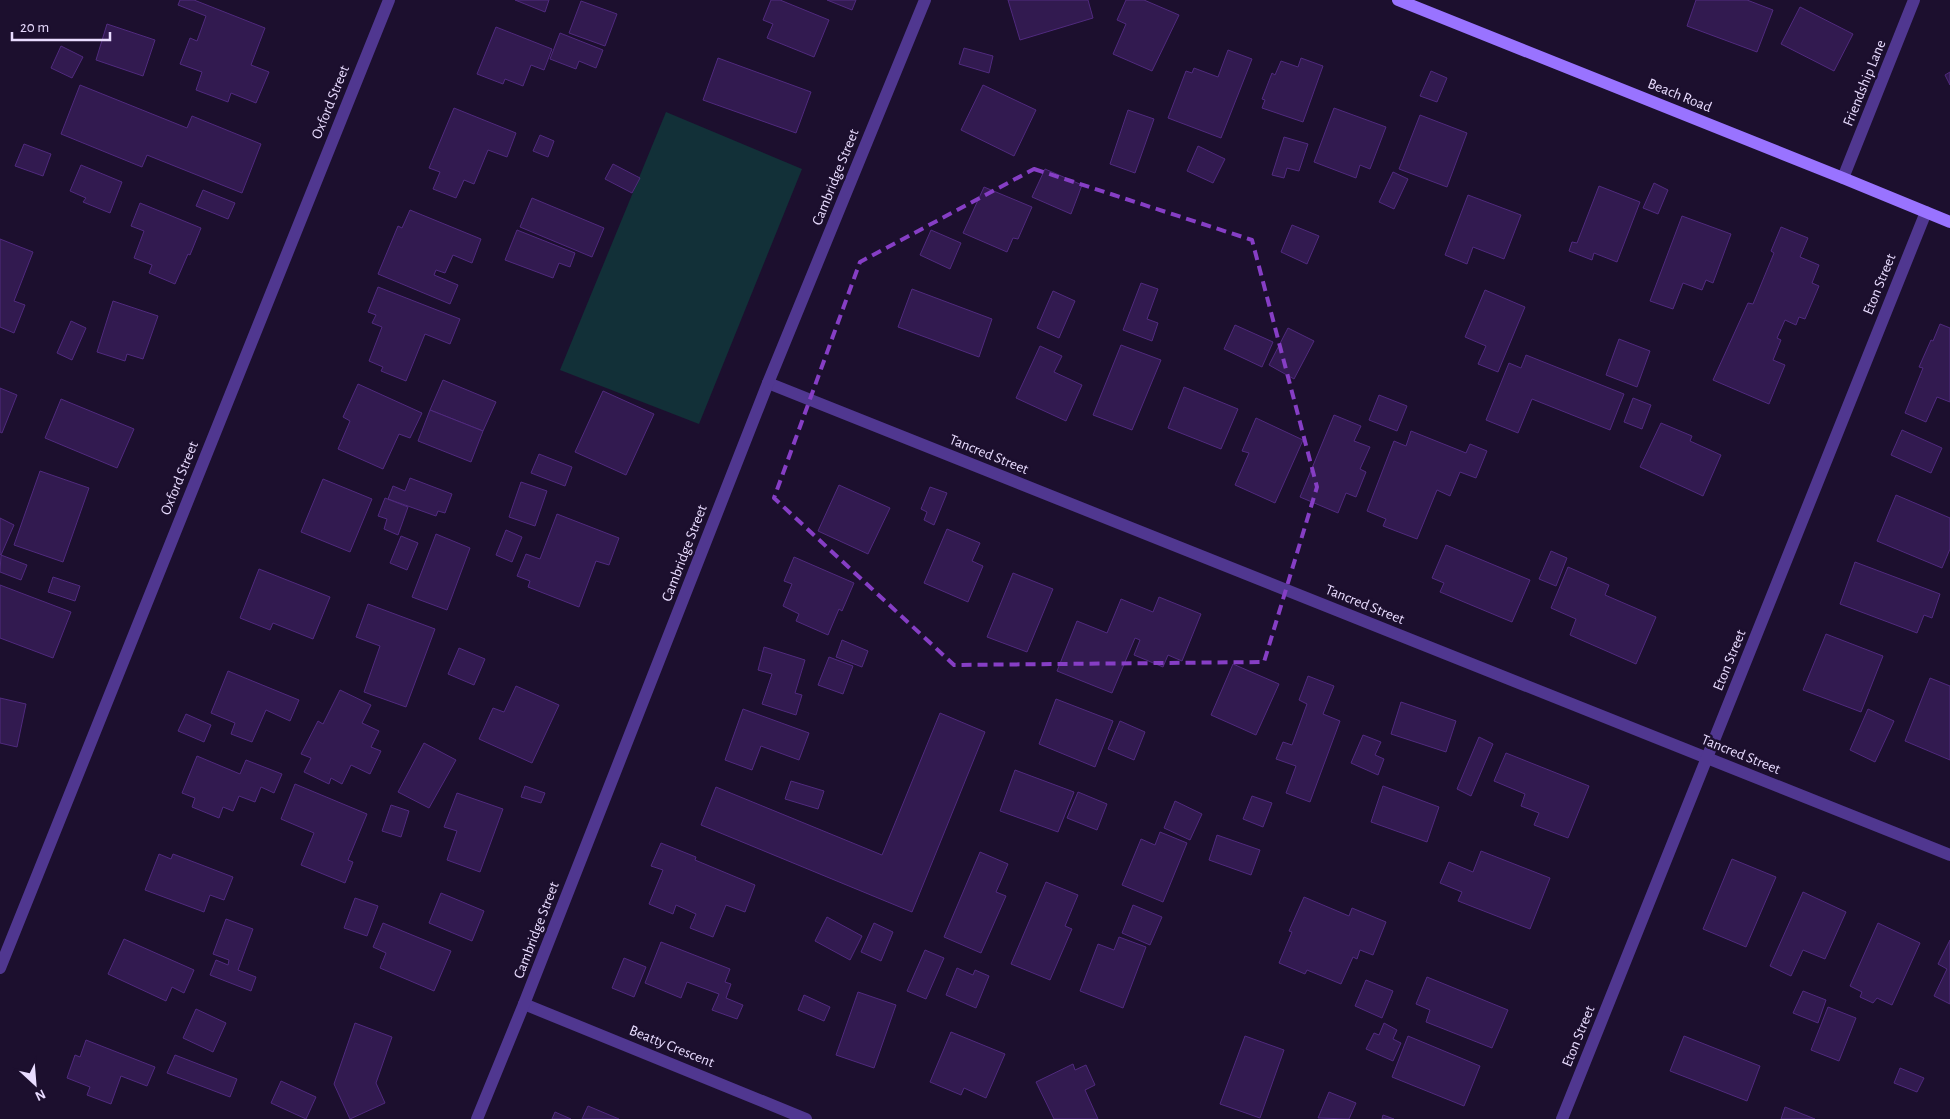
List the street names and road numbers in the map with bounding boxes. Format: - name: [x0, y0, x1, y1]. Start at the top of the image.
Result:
- street label: Friendship Lane: [1840, 38, 1889, 128]
- street label: Oxford Street: [309, 63, 352, 141]
- street label: Beach Road: [1646, 76, 1714, 115]
- street label: Cambridge Street: [809, 127, 862, 227]
- street label: Eton Street: [1860, 251, 1899, 317]
- street label: Tancred Street: [947, 432, 1031, 477]
- street label: Oxford Street: [158, 439, 201, 517]
- street label: Cambridge Street: [659, 503, 710, 604]
- street label: Tancred Street: [1323, 582, 1407, 627]
- street label: Eton Street: [1710, 627, 1749, 693]
- street label: Tancred Street: [1699, 732, 1783, 777]
- street label: Cambridge Street: [511, 880, 562, 981]
- street label: Eton Street: [1559, 1003, 1598, 1069]
- street label: Beatty Crescent: [627, 1023, 717, 1070]

